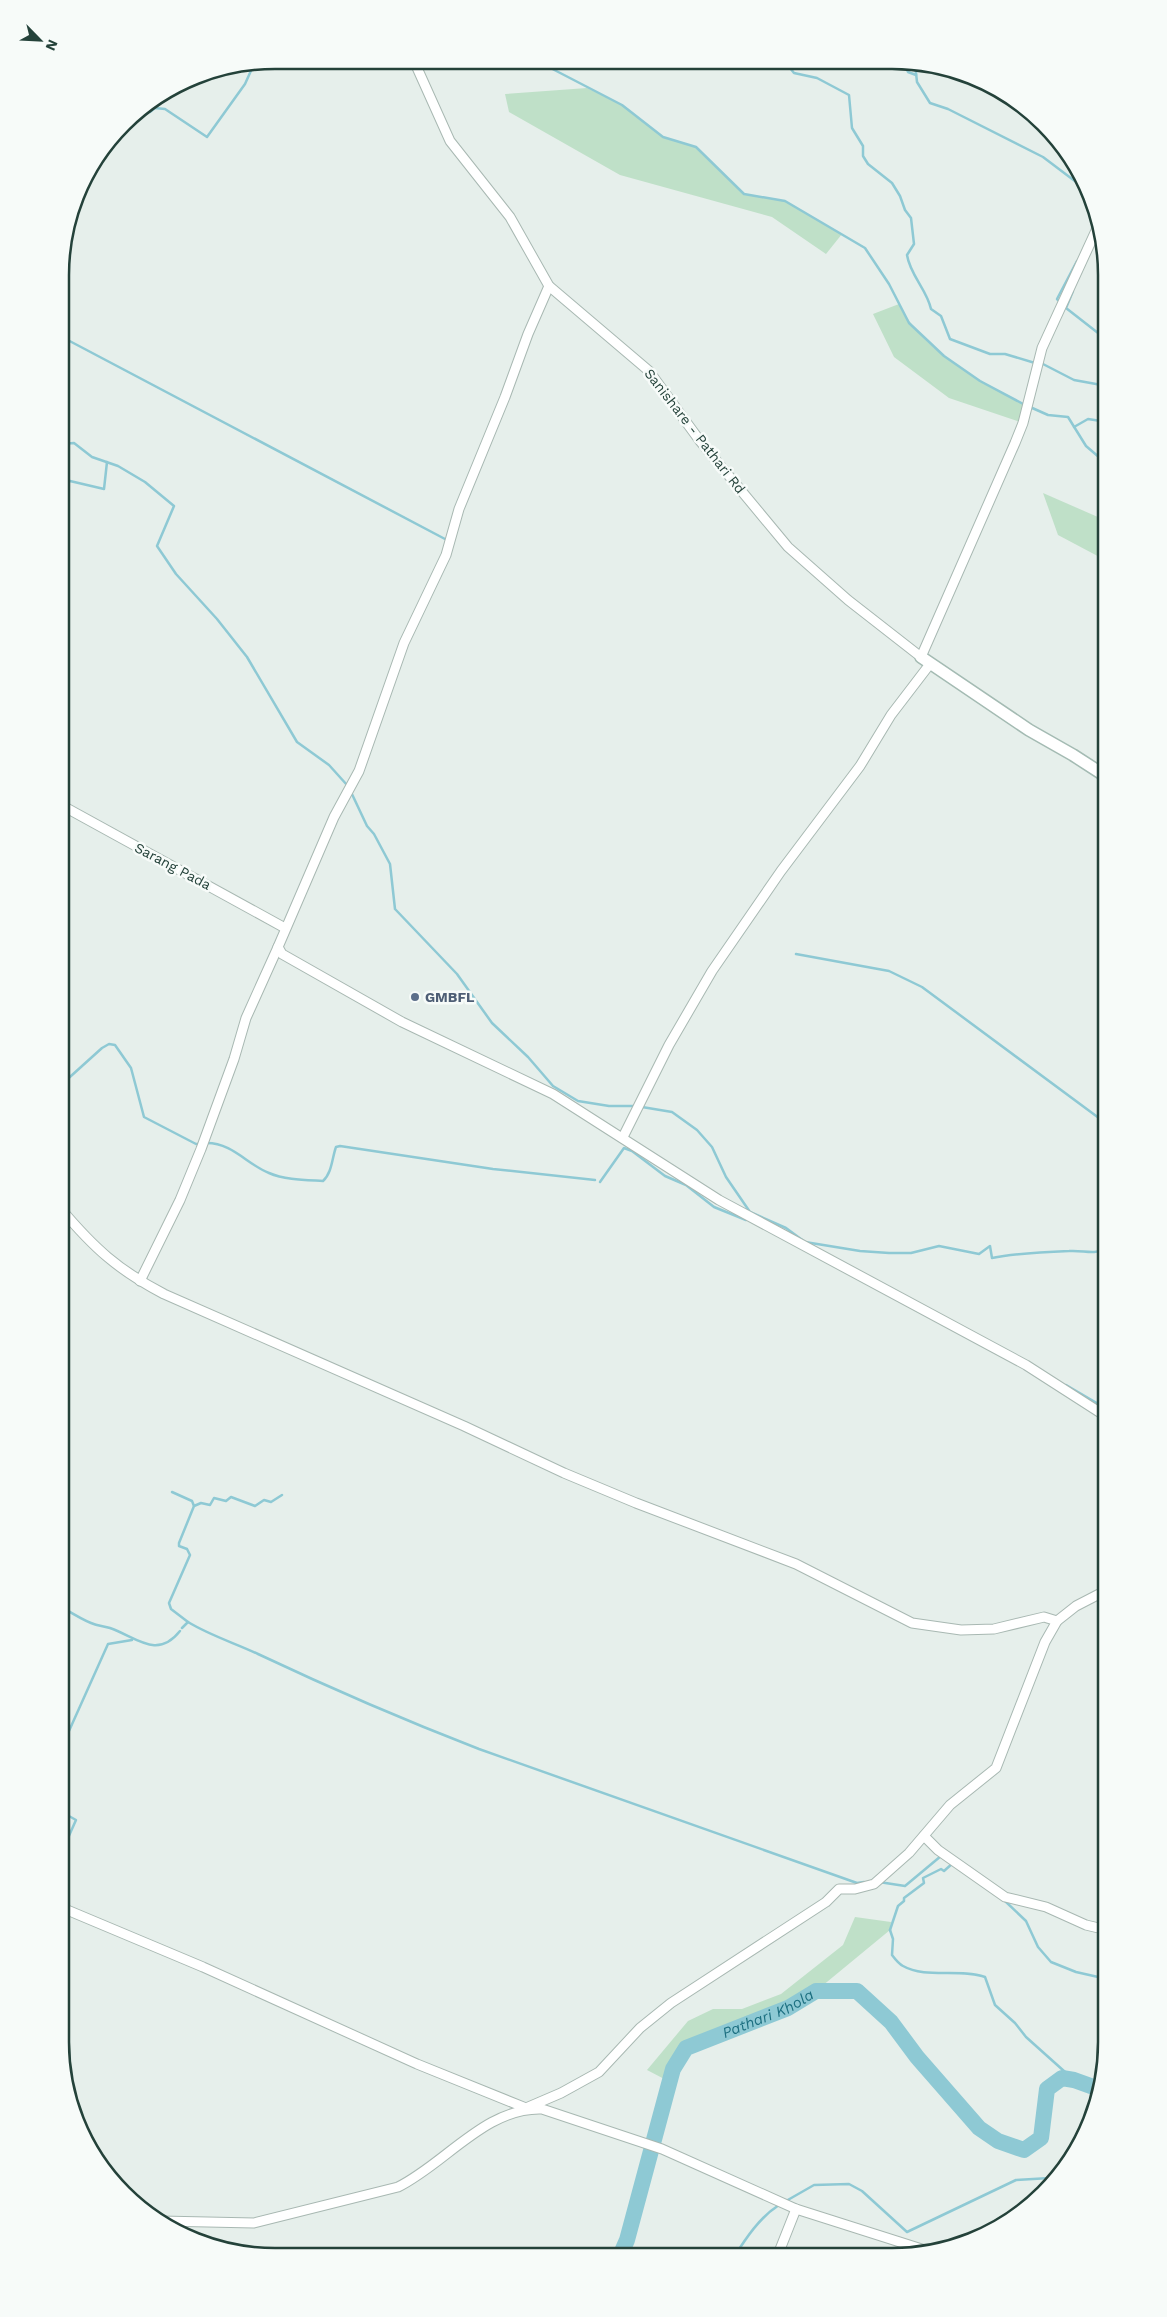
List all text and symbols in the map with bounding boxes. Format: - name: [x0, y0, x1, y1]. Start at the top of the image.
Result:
- north arrow: [15, 15, 65, 65]
- text: N: [42, 37, 61, 53]
- street label: Sanishare - Pathari Rd: [641, 365, 749, 497]
- street label: Sarang Pada: [132, 839, 214, 893]
- place label: GMBFL: [425, 989, 475, 1005]
- marker: GMBFL: [409, 991, 421, 1003]
- water label: Pathari Khola: [720, 1986, 817, 2042]

